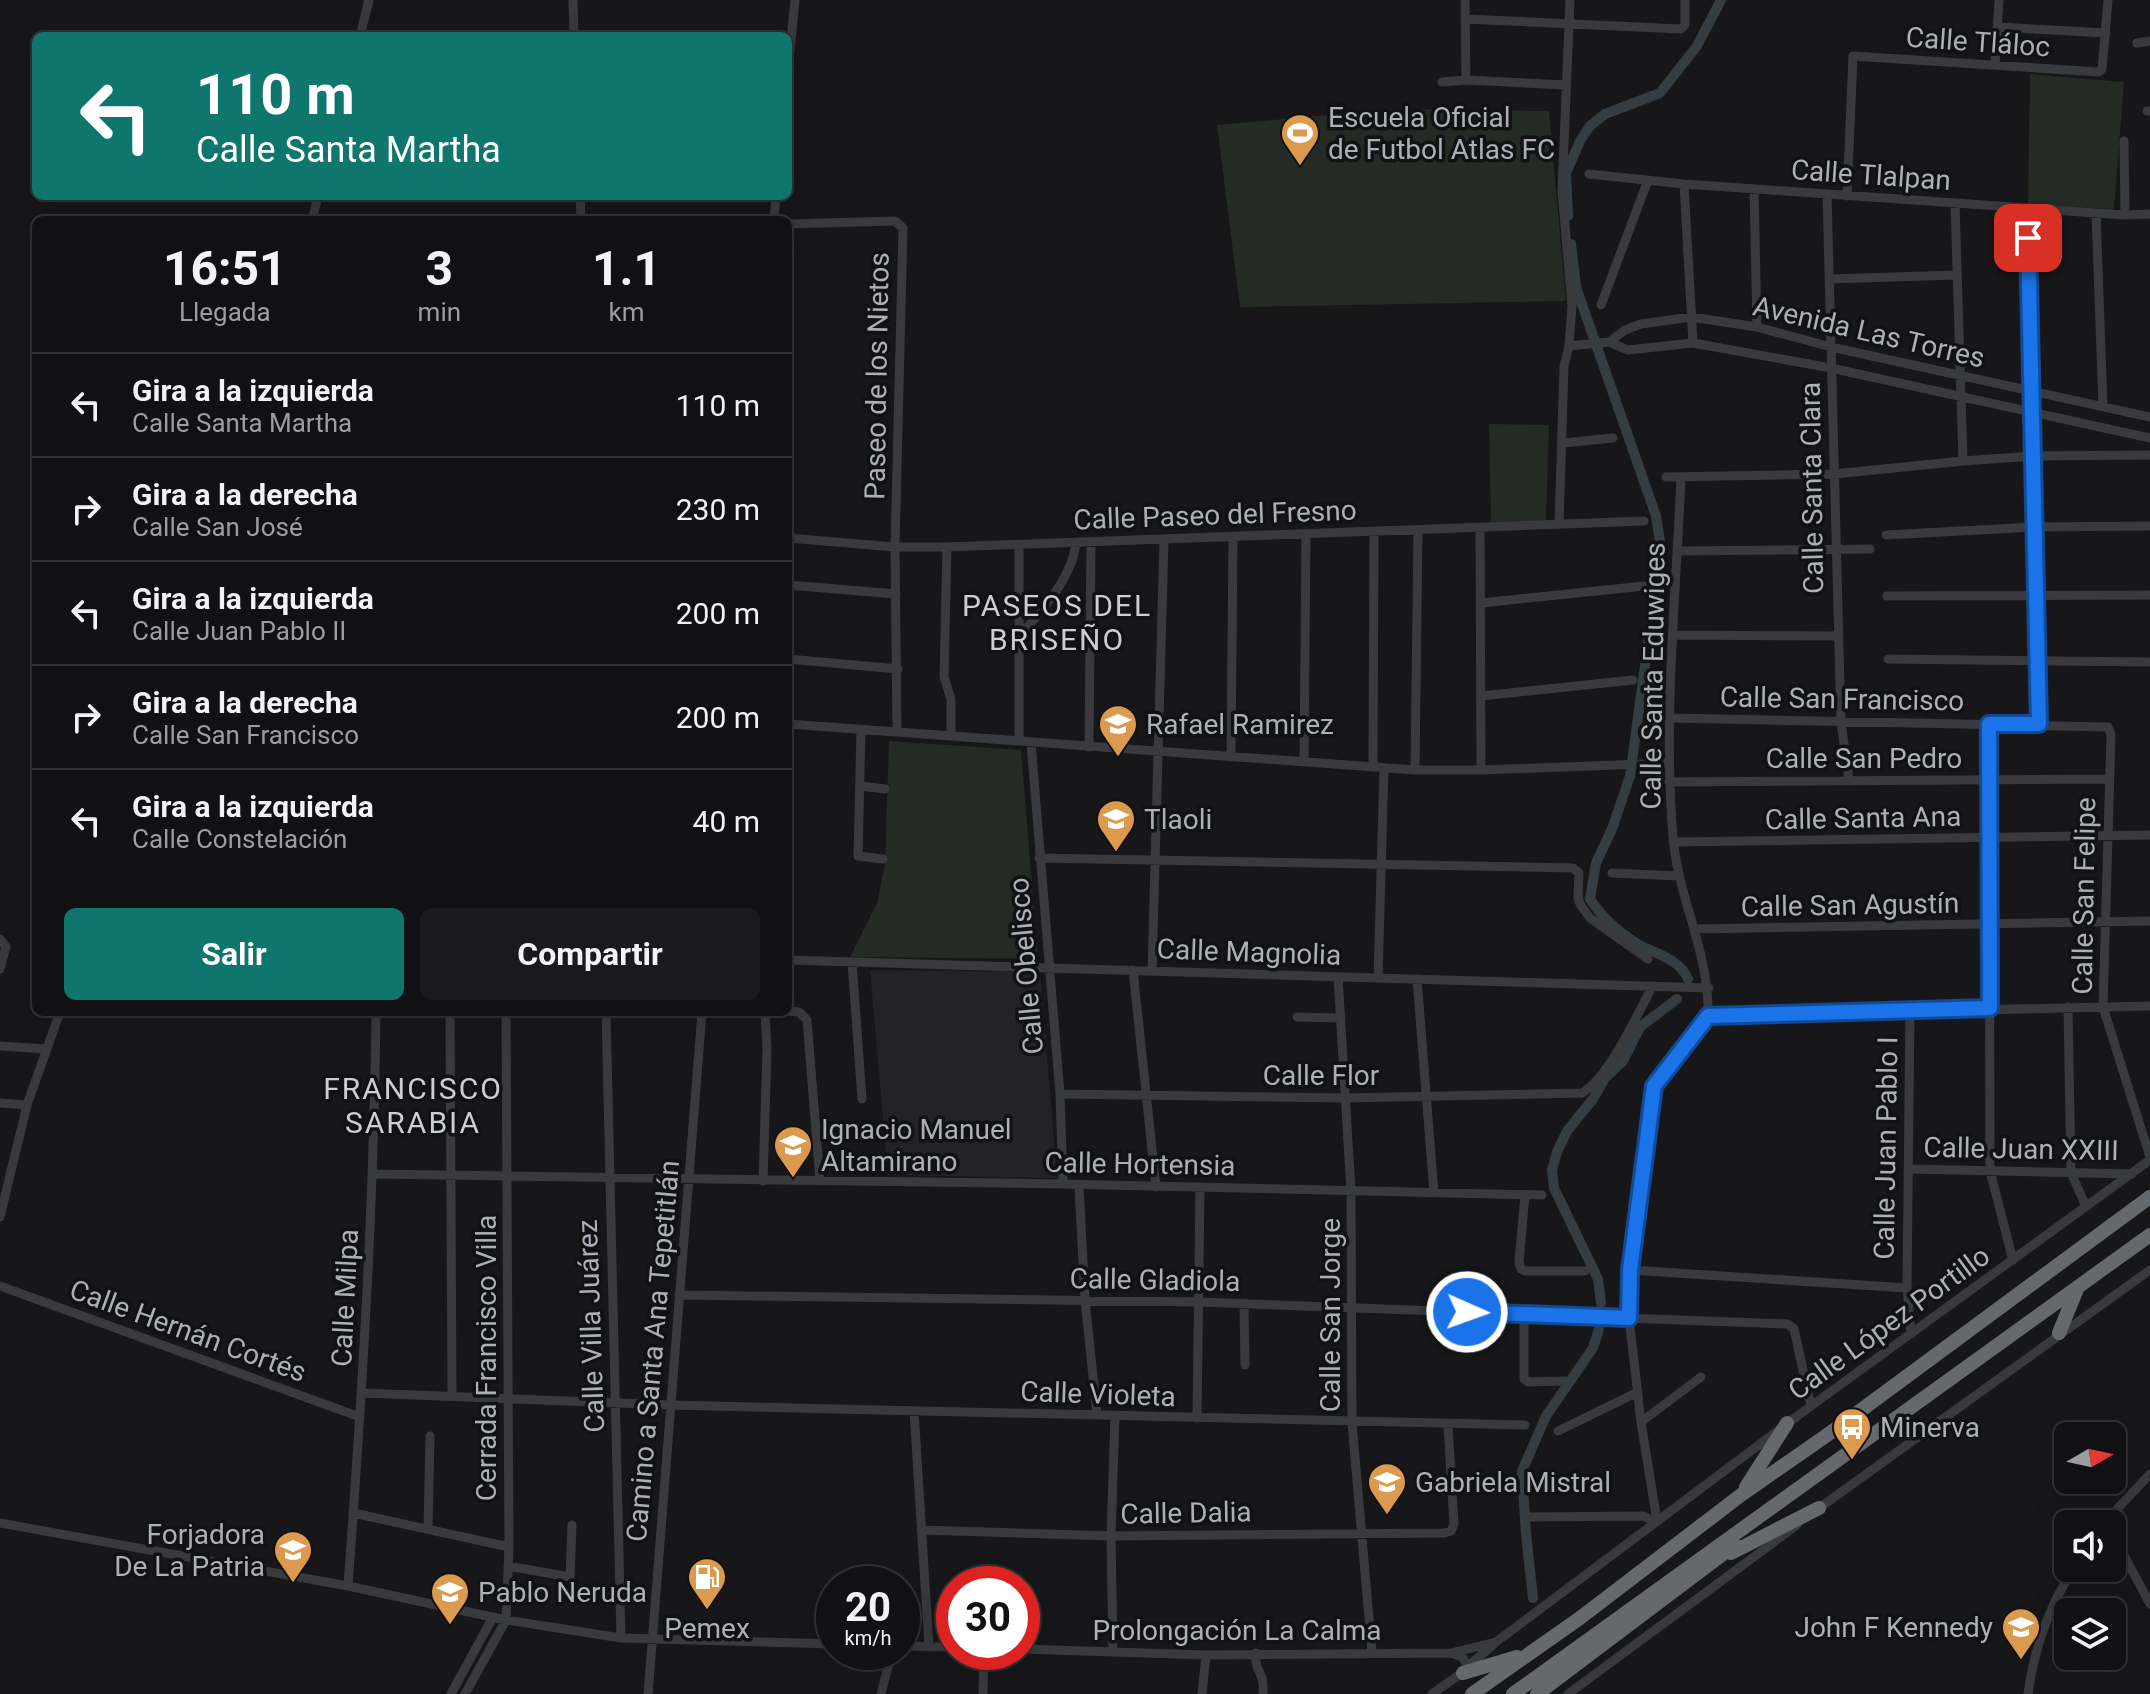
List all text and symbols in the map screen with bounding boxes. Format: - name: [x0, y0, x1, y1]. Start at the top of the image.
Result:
- street label: Calle Tláloc: [1905, 21, 2051, 63]
- text: 110 m: [196, 62, 355, 128]
- icon: left: [64, 64, 168, 168]
- place label: Escuela Oficial de Futbol Atlas FC: [1328, 101, 1555, 166]
- sports icon: Escuela Oficial de Futbol Atlas FC: [1279, 112, 1321, 167]
- text: Calle Santa Martha: [196, 129, 501, 171]
- street label: Calle Tlalpan: [1790, 153, 1952, 197]
- pin: [1994, 204, 2062, 272]
- icon: arrive: [2006, 216, 2050, 260]
- text: 16:51: [163, 240, 287, 297]
- text: 3: [426, 240, 453, 297]
- text: 1.1: [592, 240, 661, 297]
- street label: Paseo de los Nietos: [858, 252, 896, 500]
- street label: Avenida Las Torres: [1750, 289, 1988, 375]
- text: Llegada: [179, 297, 271, 327]
- text: min: [418, 297, 461, 327]
- text: km: [609, 297, 645, 327]
- text: Gira a la izquierda: [132, 373, 374, 408]
- street label: Calle Santa Clara: [1794, 382, 1830, 594]
- icon: left: [64, 383, 108, 427]
- text: 110 m: [676, 388, 760, 423]
- text: Calle Santa Martha: [132, 408, 352, 438]
- text: Gira a la derecha: [132, 477, 358, 512]
- icon: right: [64, 487, 108, 531]
- text: 230 m: [676, 492, 760, 527]
- street label: Calle Paseo del Fresno: [1073, 494, 1357, 536]
- text: Calle San José: [132, 512, 303, 542]
- street label: Calle Santa Eduwiges: [1634, 542, 1672, 810]
- text: Gira a la izquierda: [132, 581, 374, 616]
- district label: PASEOS DEL BRISEÑO: [962, 588, 1152, 657]
- icon: left: [64, 591, 108, 635]
- text: 200 m: [676, 596, 760, 631]
- text: Calle Juan Pablo II: [132, 616, 346, 646]
- street label: Calle San Francisco: [1720, 680, 1964, 718]
- text: Gira a la derecha: [132, 685, 358, 720]
- icon: right: [64, 695, 108, 739]
- text: 200 m: [676, 700, 760, 735]
- school or university icon: Rafael Ramirez: [1097, 703, 1139, 758]
- place label: Rafael Ramirez: [1146, 708, 1334, 741]
- text: Calle San Francisco: [132, 720, 359, 750]
- street label: Calle San Pedro: [1766, 742, 1962, 775]
- text: Gira a la izquierda: [132, 789, 374, 824]
- street label: Calle San Felipe: [2066, 797, 2102, 995]
- school or university icon: Tlaoli: [1095, 798, 1137, 853]
- icon: left: [64, 799, 108, 843]
- street label: Calle Santa Ana: [1764, 800, 1962, 836]
- place label: Tlaoli: [1144, 803, 1212, 836]
- text: 40 m: [693, 804, 760, 839]
- text: Calle Constelación: [132, 824, 347, 854]
- street label: Calle Obelisco: [1002, 876, 1050, 1056]
- street label: Calle San Agustín: [1740, 887, 1960, 923]
- button: Salir: [64, 908, 404, 1000]
- button: Compartir: [420, 908, 760, 1000]
- street label: Calle Magnolia: [1156, 932, 1342, 972]
- street label: Calle Juan Pablo I: [1868, 1036, 1904, 1260]
- street label: Calle Flor: [1263, 1059, 1380, 1092]
- district label: FRANCISCO SARABIA: [323, 1071, 503, 1140]
- place label: Ignacio Manuel Altamirano: [821, 1113, 1012, 1178]
- school or university icon: Ignacio Manuel Altamirano: [772, 1124, 814, 1179]
- street label: Calle Juan XXIII: [1923, 1131, 2119, 1167]
- street label: Calle Hortensia: [1044, 1146, 1236, 1182]
- street label: Camino a Santa Ana Tepetitlán: [620, 1159, 686, 1543]
- street label: Cerrada Francisco Villa: [470, 1215, 503, 1501]
- street label: Calle San Jorge: [1314, 1218, 1347, 1412]
- street label: Calle Villa Juárez: [571, 1219, 611, 1433]
- street label: Calle Milpa: [325, 1228, 365, 1368]
- street label: Calle López Portillo: [1782, 1239, 1996, 1407]
- street label: Calle Gladiola: [1069, 1262, 1241, 1298]
- position arrow: [1425, 1270, 1509, 1354]
- street label: Calle Hernán Cortés: [65, 1273, 311, 1389]
- street label: Calle Violeta: [1020, 1375, 1176, 1413]
- bus stop icon: Minerva: [1831, 1406, 1873, 1461]
- place label: Minerva: [1880, 1411, 1980, 1444]
- north arrow: [2054, 1422, 2126, 1494]
- map controls: [2054, 1422, 2126, 1670]
- school or university icon: Gabriela Mistral: [1366, 1461, 1408, 1516]
- place label: Gabriela Mistral: [1415, 1466, 1611, 1499]
- street label: Calle Dalia: [1120, 1495, 1252, 1531]
- button: sound: [2054, 1510, 2126, 1582]
- place label: Forjadora De La Patria: [114, 1518, 265, 1583]
- school or university icon: Forjadora De La Patria: [272, 1529, 314, 1584]
- fuel station icon: Pemex: [686, 1556, 728, 1611]
- speed limit sign: 30: [936, 1566, 1040, 1670]
- school or university icon: Pablo Neruda: [429, 1571, 471, 1626]
- place label: Pablo Neruda: [478, 1576, 647, 1609]
- text: 20: [845, 1584, 891, 1631]
- button: layers: [2054, 1598, 2126, 1670]
- school or university icon: John F Kennedy: [2000, 1606, 2042, 1661]
- place label: John F Kennedy: [1794, 1611, 1993, 1644]
- place label: Pemex: [664, 1612, 750, 1645]
- street label: Prolongación La Calma: [1092, 1614, 1382, 1647]
- text: km/h: [845, 1626, 891, 1650]

